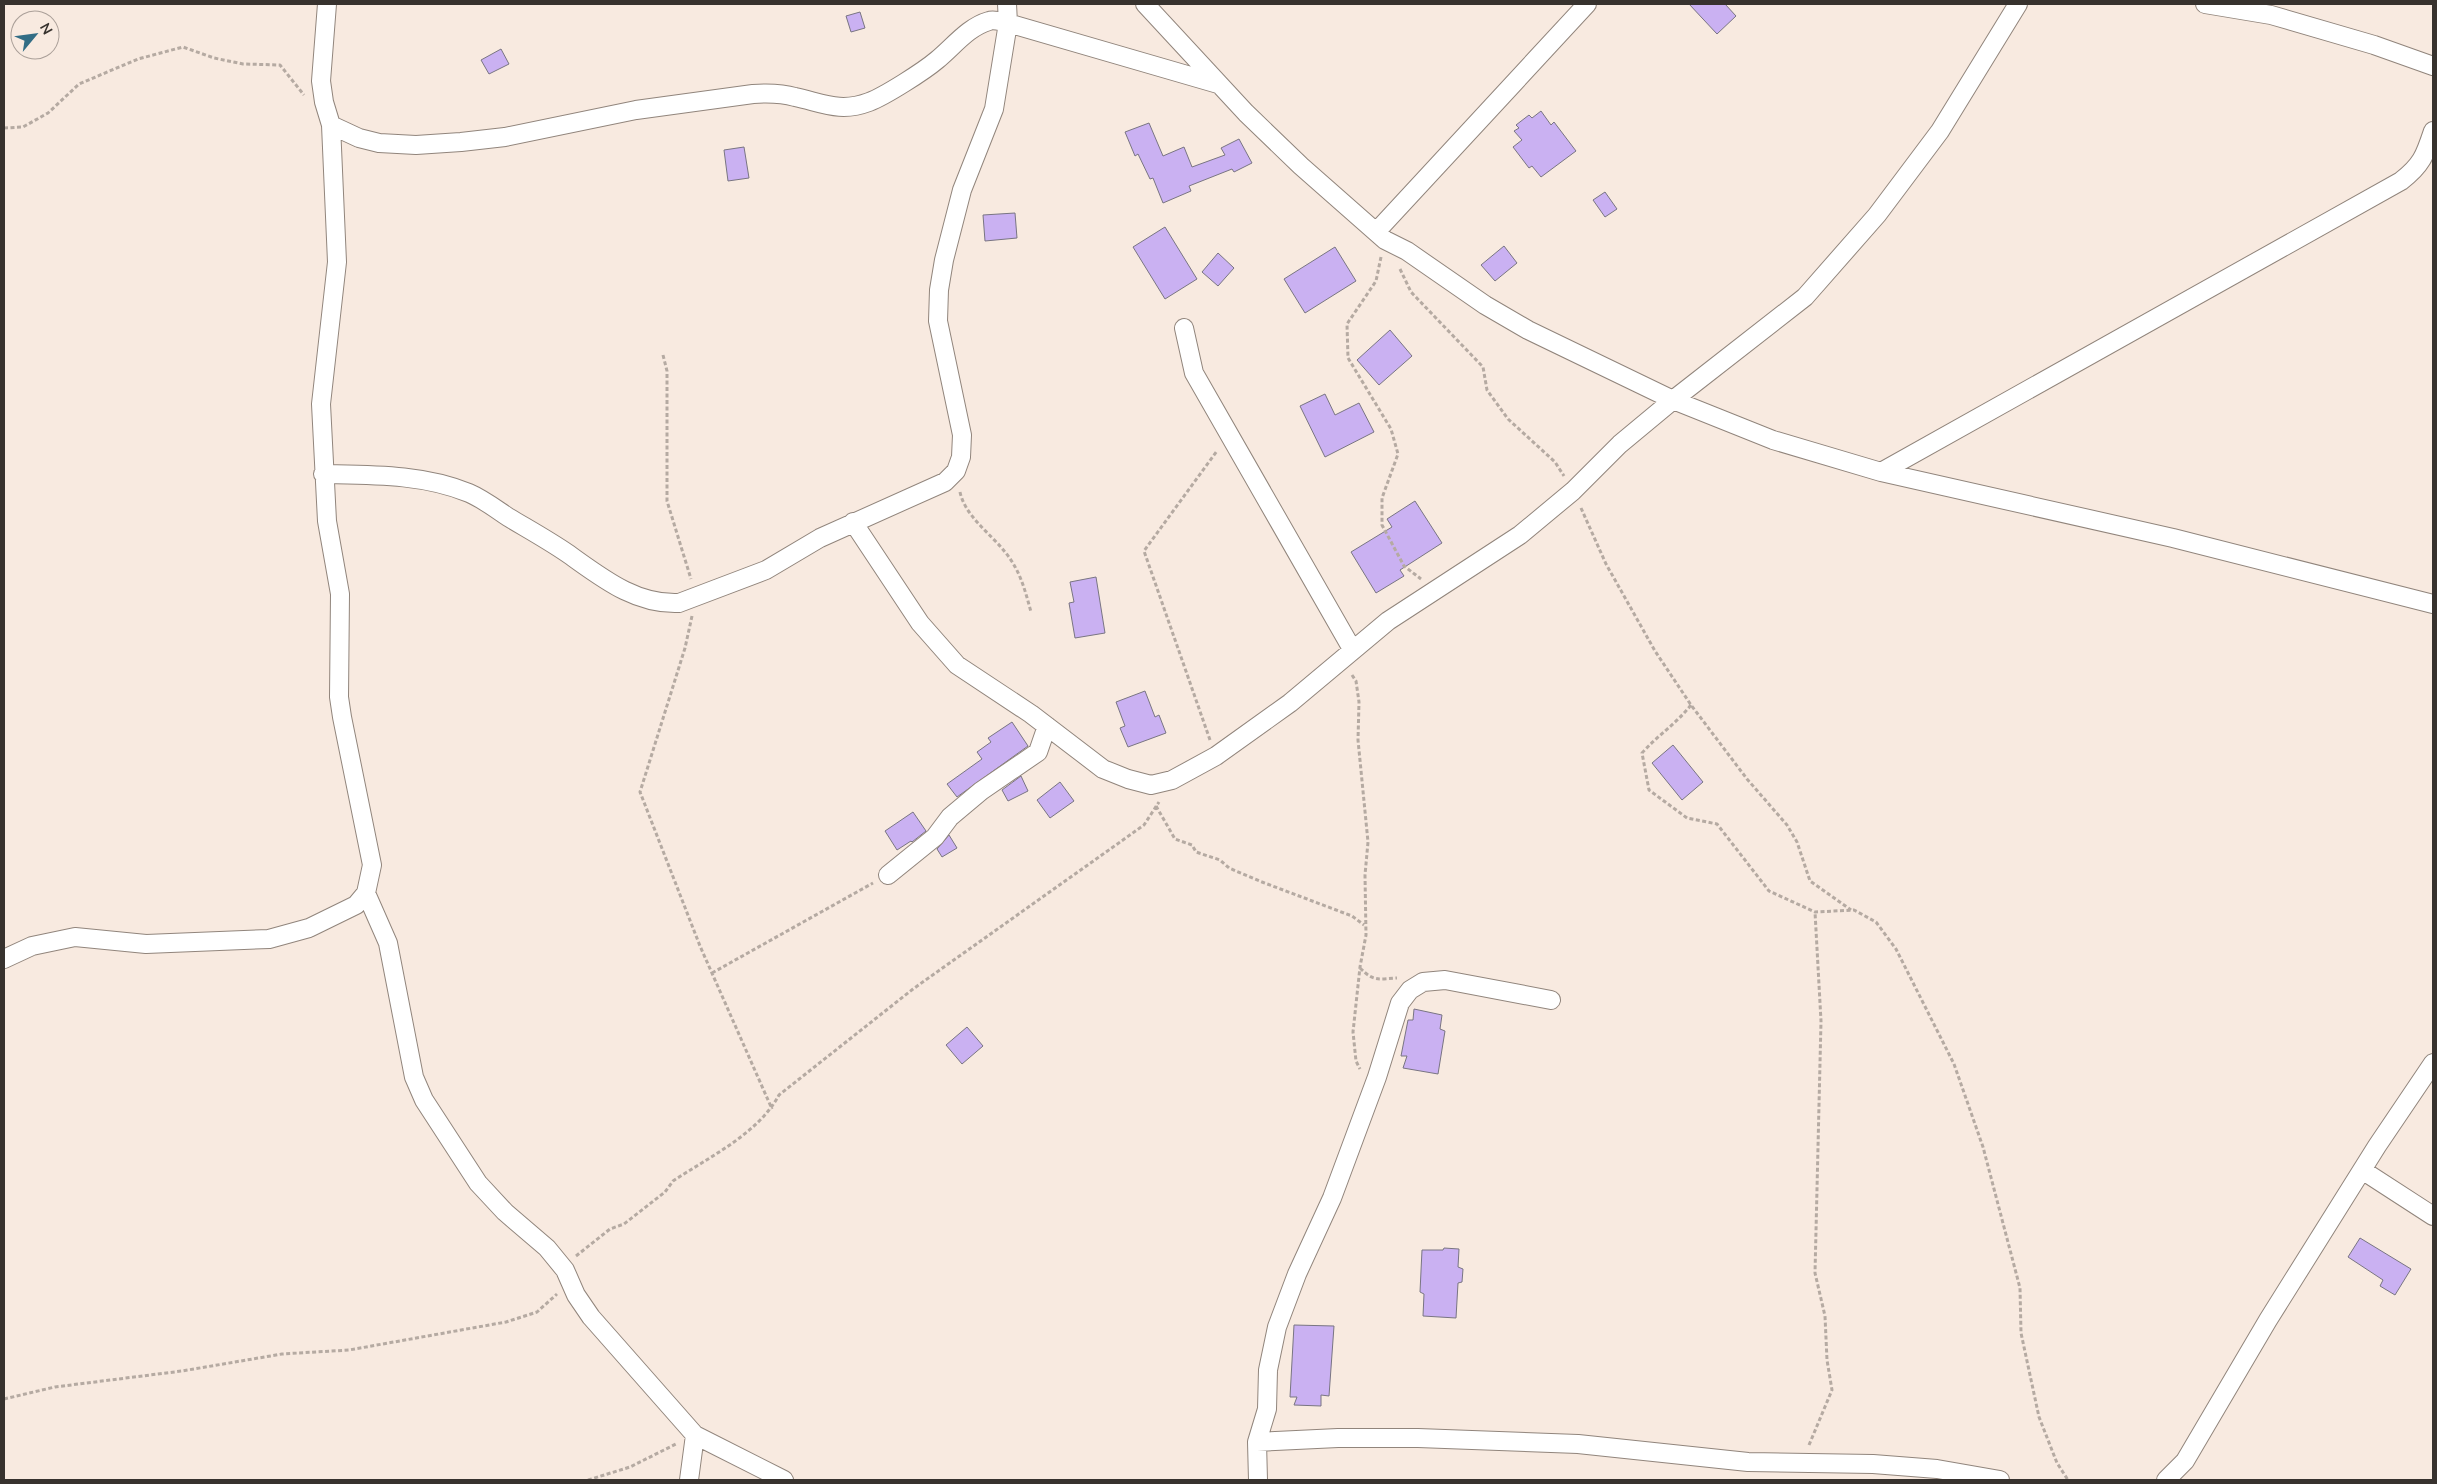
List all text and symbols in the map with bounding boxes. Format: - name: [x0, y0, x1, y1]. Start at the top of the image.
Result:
- north arrow: [10, 10, 60, 60]
- text: N: [35, 20, 57, 38]

